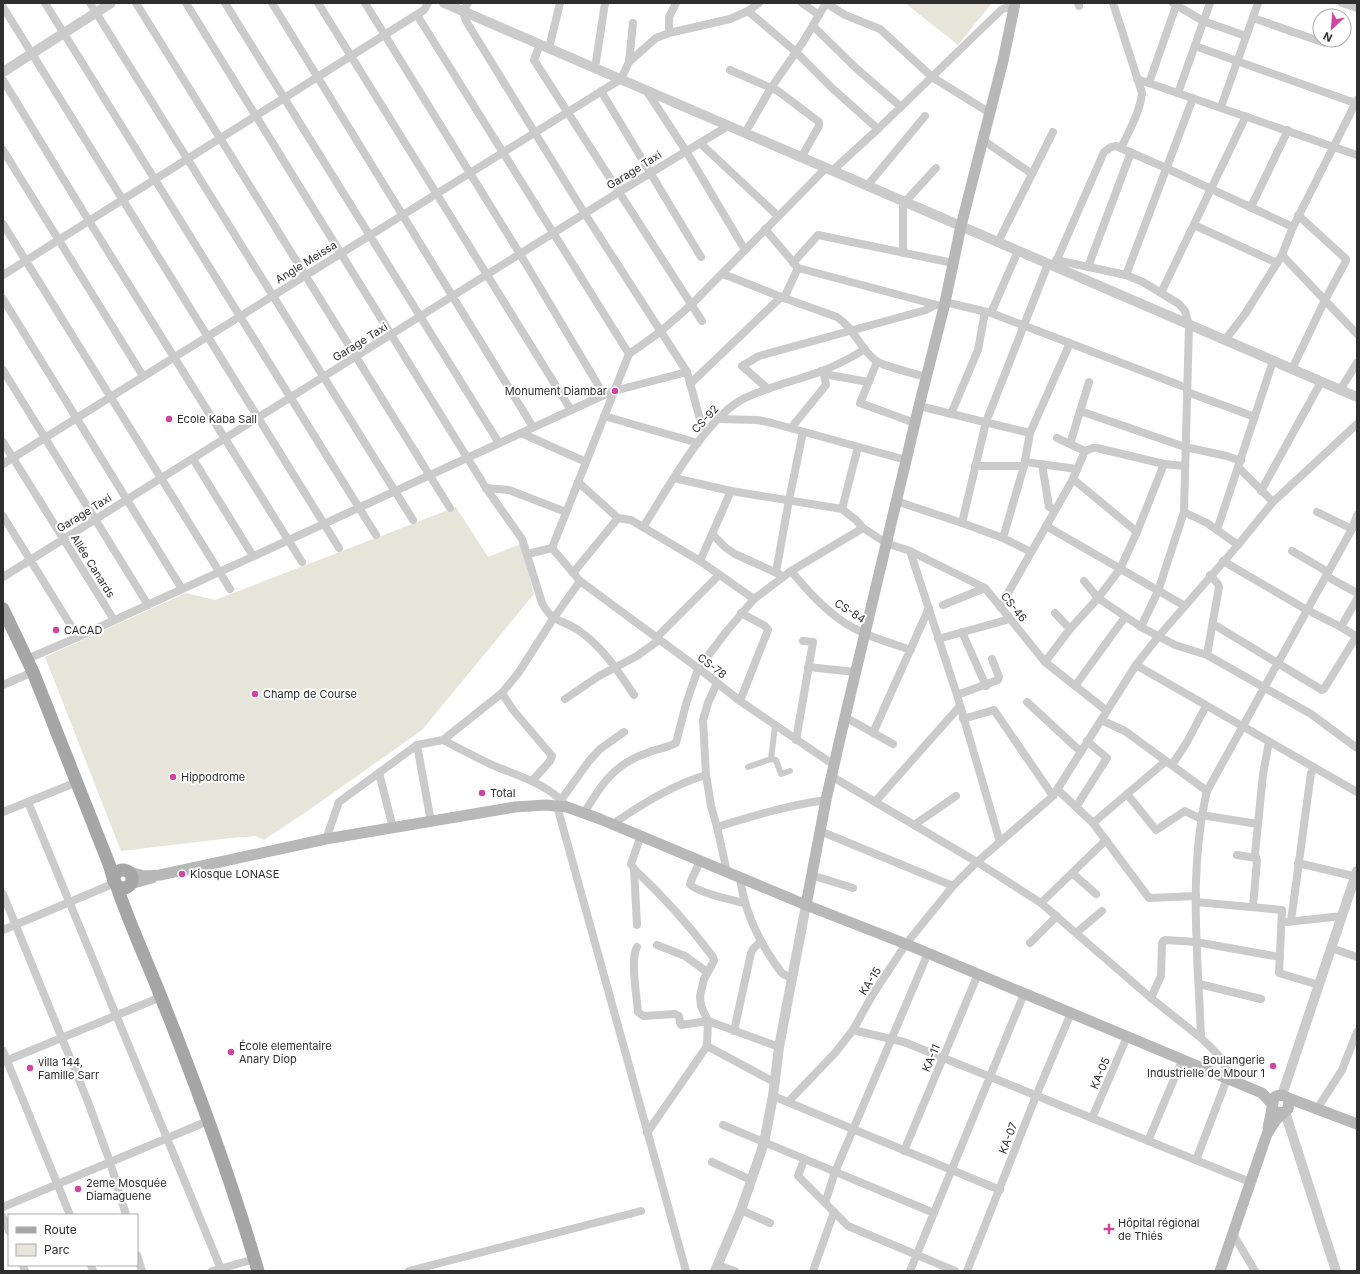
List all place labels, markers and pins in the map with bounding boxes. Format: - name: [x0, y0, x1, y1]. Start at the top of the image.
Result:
- place label: Monument Diambar: [505, 384, 607, 398]
- marker: Monument Diambar: [610, 386, 620, 396]
- place label: Ecole Kaba Sall: [177, 412, 257, 426]
- marker: Ecole Kaba Sall: [164, 414, 174, 424]
- place label: CACAD: [64, 623, 102, 637]
- marker: CACAD: [51, 625, 61, 635]
- place label: Champ de Course: [263, 687, 357, 701]
- marker: Champ de Course: [250, 689, 260, 699]
- place label: Hippodrome: [181, 770, 245, 784]
- marker: Hippodrome: [168, 772, 178, 782]
- place label: Total: [490, 786, 515, 800]
- marker: Total: [477, 788, 487, 798]
- place label: Kiosque LONASE: [190, 867, 279, 881]
- marker: Kiosque LONASE: [177, 869, 187, 879]
- place label: École elementaire Anary Diop: [239, 1039, 332, 1066]
- marker: École elementaire Anary Diop: [226, 1047, 236, 1057]
- place label: Boulangerie Industrielle de Mbour 1: [1147, 1053, 1265, 1080]
- place label: villa 144, Famille Sarr: [38, 1055, 99, 1082]
- marker: Boulangerie Industrielle de Mbour 1: [1268, 1061, 1278, 1071]
- marker: villa 144, Famille Sarr: [25, 1063, 35, 1073]
- place label: 2eme Mosquée Diamaguene: [86, 1176, 167, 1203]
- marker: 2eme Mosquée Diamaguene: [73, 1184, 83, 1194]
- place label: Hôpital régional de Thiés: [1118, 1216, 1199, 1243]
- marker: Hôpital régional de Thiés: [1103, 1223, 1115, 1235]

